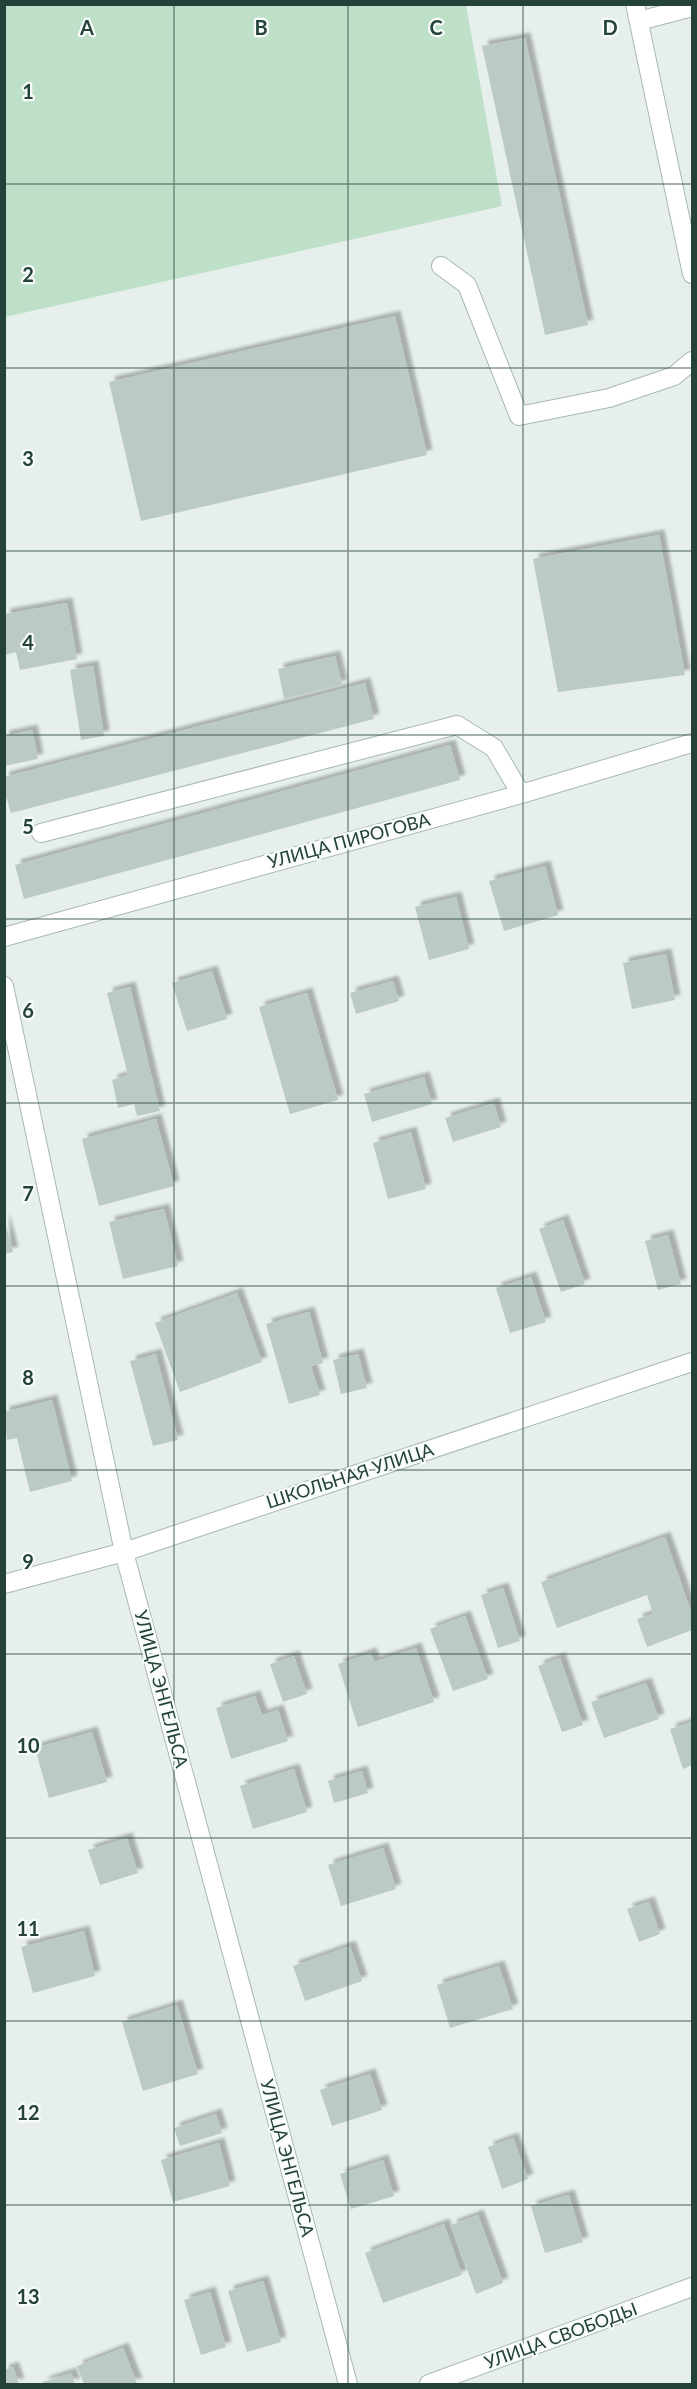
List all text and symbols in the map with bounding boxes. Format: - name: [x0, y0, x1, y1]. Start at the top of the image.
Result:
- text: A: [79, 15, 94, 39]
- text: B: [254, 15, 268, 39]
- text: C: [429, 15, 443, 39]
- text: D: [602, 15, 618, 39]
- text: 1: [22, 79, 34, 103]
- text: 2: [22, 262, 34, 286]
- text: 3: [22, 446, 34, 470]
- text: 4: [22, 630, 34, 654]
- street label: УЛИЦА ПИРОГОВА: [265, 808, 433, 872]
- text: 5: [22, 814, 34, 838]
- text: 6: [22, 998, 34, 1022]
- text: 7: [22, 1181, 34, 1205]
- text: 8: [22, 1365, 34, 1389]
- street label: ШКОЛЬНАЯ УЛИЦА: [263, 1437, 437, 1512]
- text: 9: [22, 1549, 34, 1573]
- street label: УЛИЦА ЭНГЕЛЬСА: [130, 1608, 194, 1771]
- text: 10: [16, 1733, 40, 1757]
- text: 11: [16, 1916, 40, 1940]
- street label: УЛИЦА ЭНГЕЛЬСА: [256, 2077, 320, 2240]
- text: 12: [16, 2100, 40, 2124]
- text: 13: [16, 2284, 40, 2308]
- street label: УЛИЦА СВОБОДЫ: [481, 2297, 640, 2373]

